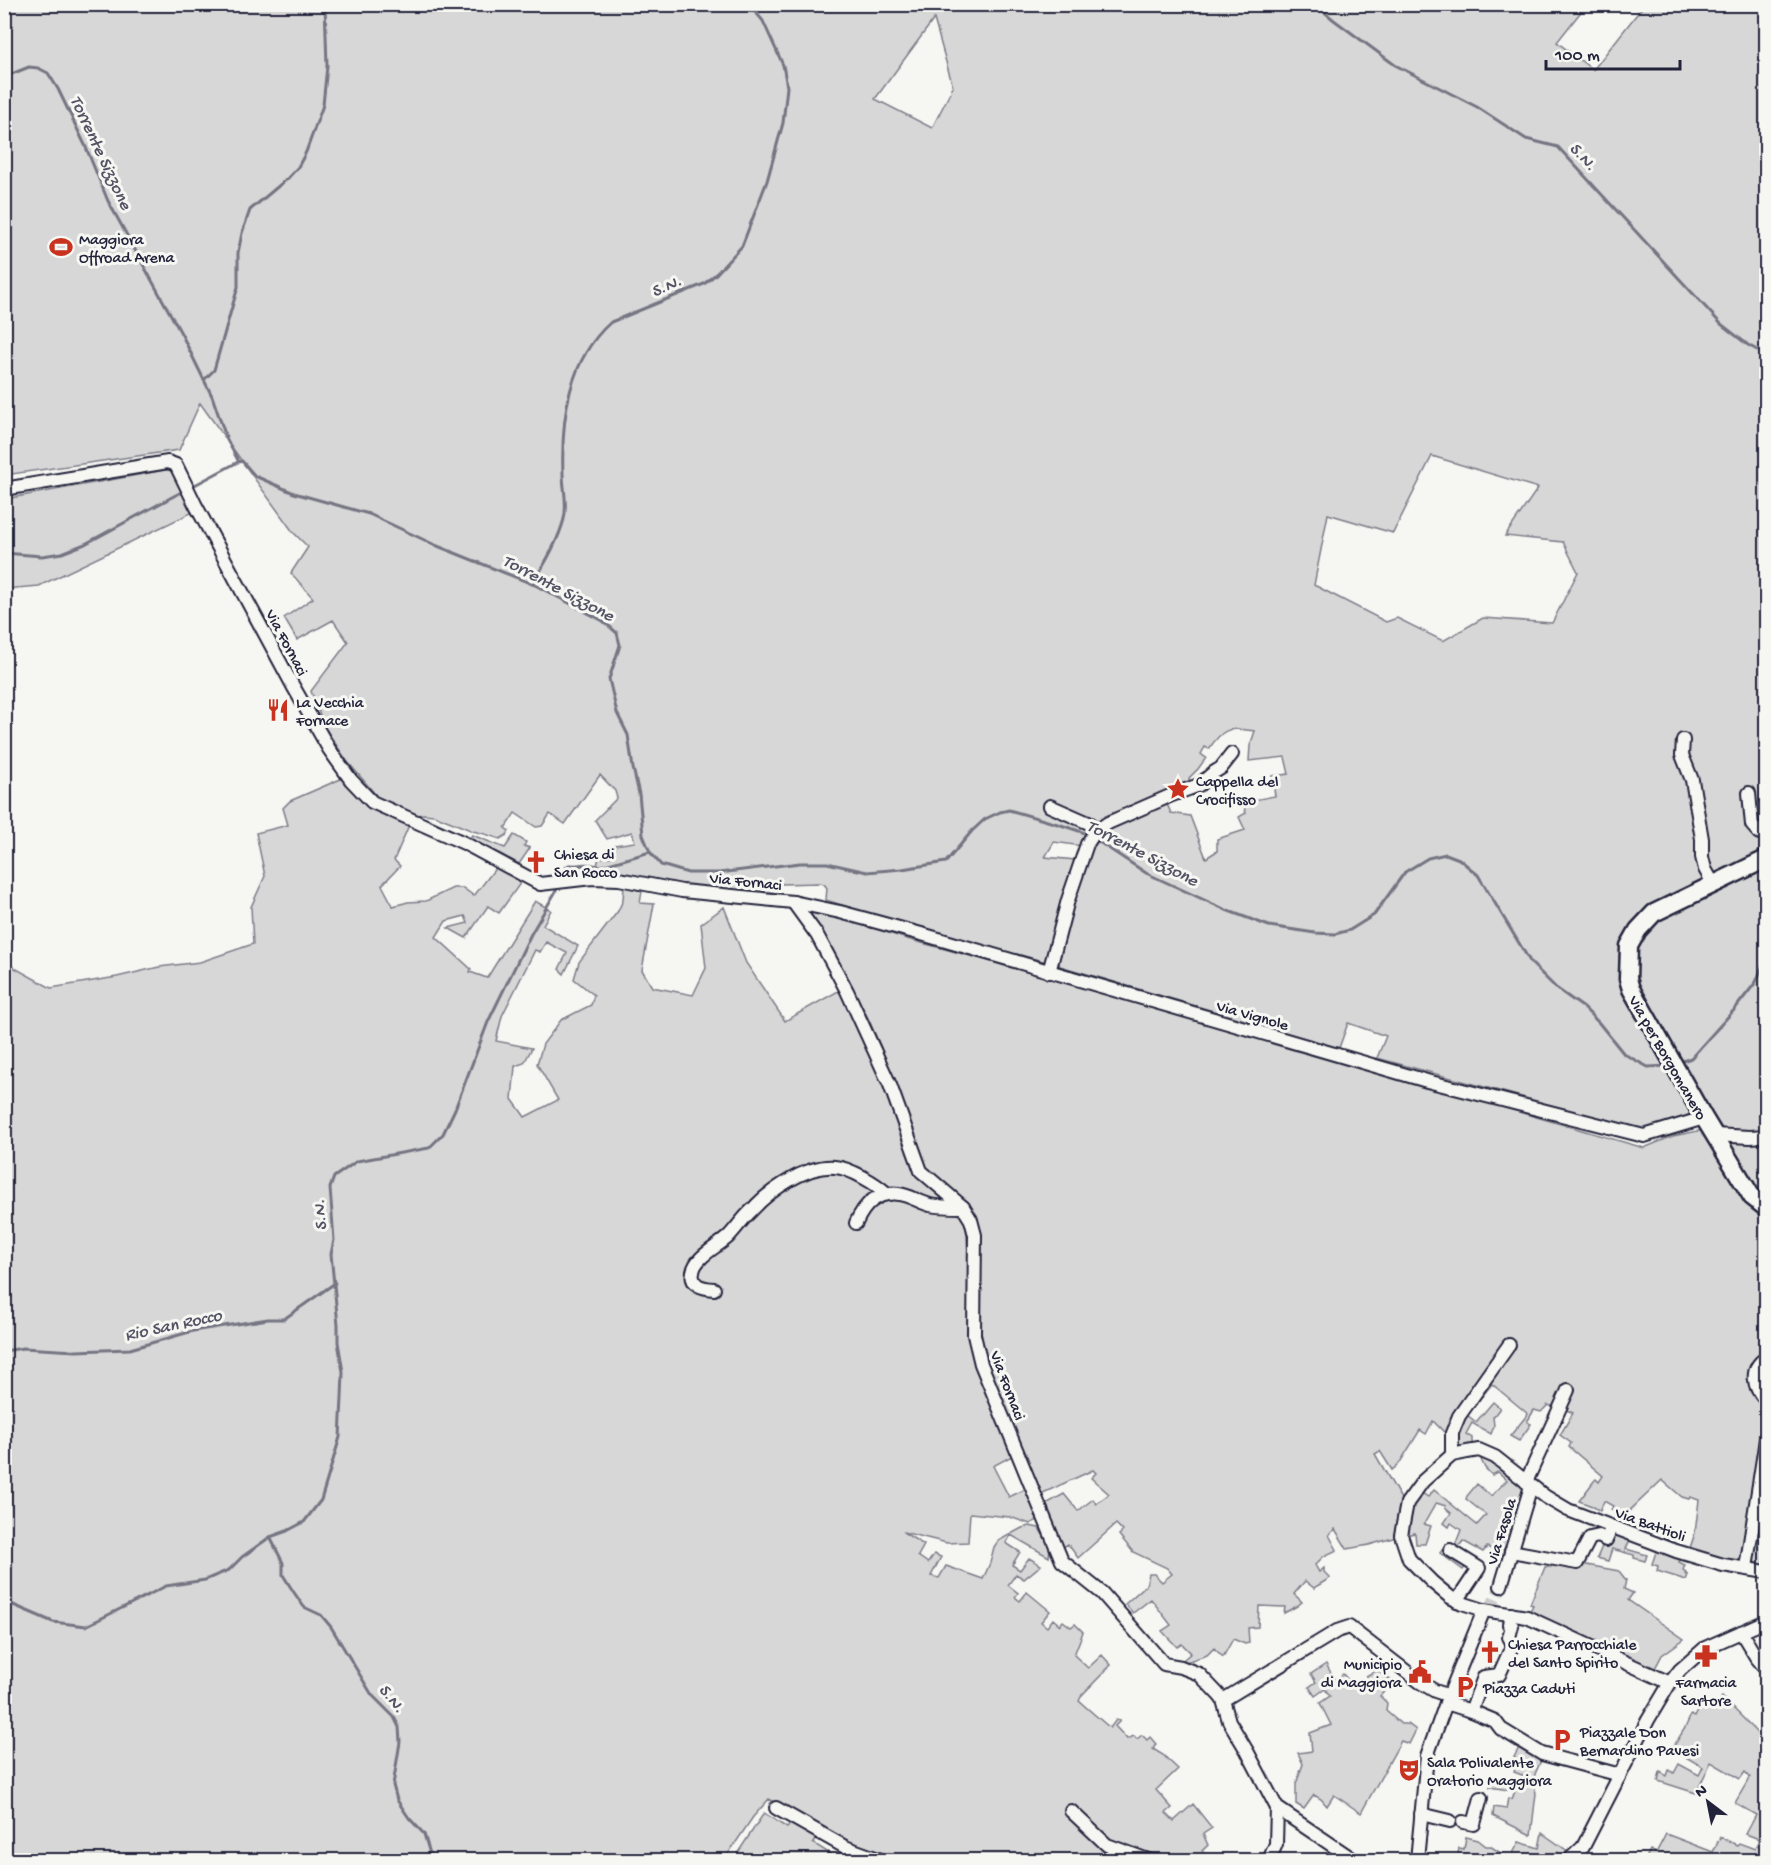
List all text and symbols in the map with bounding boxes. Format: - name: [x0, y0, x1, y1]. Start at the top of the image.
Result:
- scale bar: [1546, 33, 1680, 71]
- text: 100 m: [1554, 46, 1600, 67]
- water label: Torrente Sizzone: [64, 93, 136, 214]
- water label: S.N.: [1564, 139, 1601, 176]
- place label: Maggiora Offroad Arena: [79, 232, 175, 269]
- sports icon: Maggiora Offroad Arena: [48, 234, 74, 260]
- water label: S.N.: [648, 272, 686, 303]
- water label: Torrente Sizzone: [499, 551, 618, 628]
- street label: Via Fornaci: [259, 606, 310, 680]
- place label: La Vecchia Fornace: [295, 695, 365, 732]
- restaurant icon: La Vecchia Fornace: [265, 697, 291, 723]
- place label: Cappella del Crocifisso: [1196, 774, 1278, 811]
- place icon: Cappella del Crocifisso: [1165, 776, 1191, 802]
- water label: Torrente Sizzone: [1083, 816, 1202, 893]
- place label: Chiesa di San Rocco: [554, 847, 618, 884]
- church icon: Chiesa di San Rocco: [523, 849, 549, 875]
- street label: Via Fornaci: [708, 870, 783, 897]
- street label: Via per Borgomanero: [1622, 992, 1709, 1124]
- street label: Via Vignole: [1213, 998, 1291, 1037]
- water label: S.N.: [310, 1198, 333, 1231]
- water label: Rio San Rocco: [123, 1306, 224, 1347]
- street label: Via Fornaci: [983, 1348, 1028, 1424]
- street label: Via Fasola: [1484, 1495, 1523, 1569]
- street label: Via Battioli: [1611, 1504, 1688, 1548]
- place label: Chiesa Parrocchiale del Santo Spirito: [1508, 1637, 1637, 1674]
- church icon: Chiesa Parrocchiale del Santo Spirito: [1477, 1639, 1503, 1665]
- pharmacy icon: Farmacia Sartore: [1693, 1643, 1719, 1669]
- place label: Municipio di Maggiora: [1321, 1657, 1403, 1694]
- public building icon: Municipio di Maggiora: [1407, 1659, 1433, 1685]
- parking icon: Piazza Caduti: [1452, 1674, 1478, 1700]
- place label: Farmacia Sartore: [1675, 1675, 1738, 1712]
- water label: S.N.: [373, 1681, 409, 1718]
- place label: Piazza Caduti: [1482, 1681, 1575, 1700]
- place label: Piazzale Don Bernardino Pavesi: [1579, 1725, 1699, 1762]
- parking icon: Piazzale Don Bernardino Pavesi: [1549, 1727, 1575, 1753]
- place label: Sala Polivalente Oratorio Maggiora: [1427, 1755, 1553, 1792]
- theatre icon: Sala Polivalente Oratorio Maggiora: [1396, 1757, 1422, 1783]
- north arrow: [1678, 1772, 1738, 1832]
- text: N: [1692, 1781, 1712, 1803]

